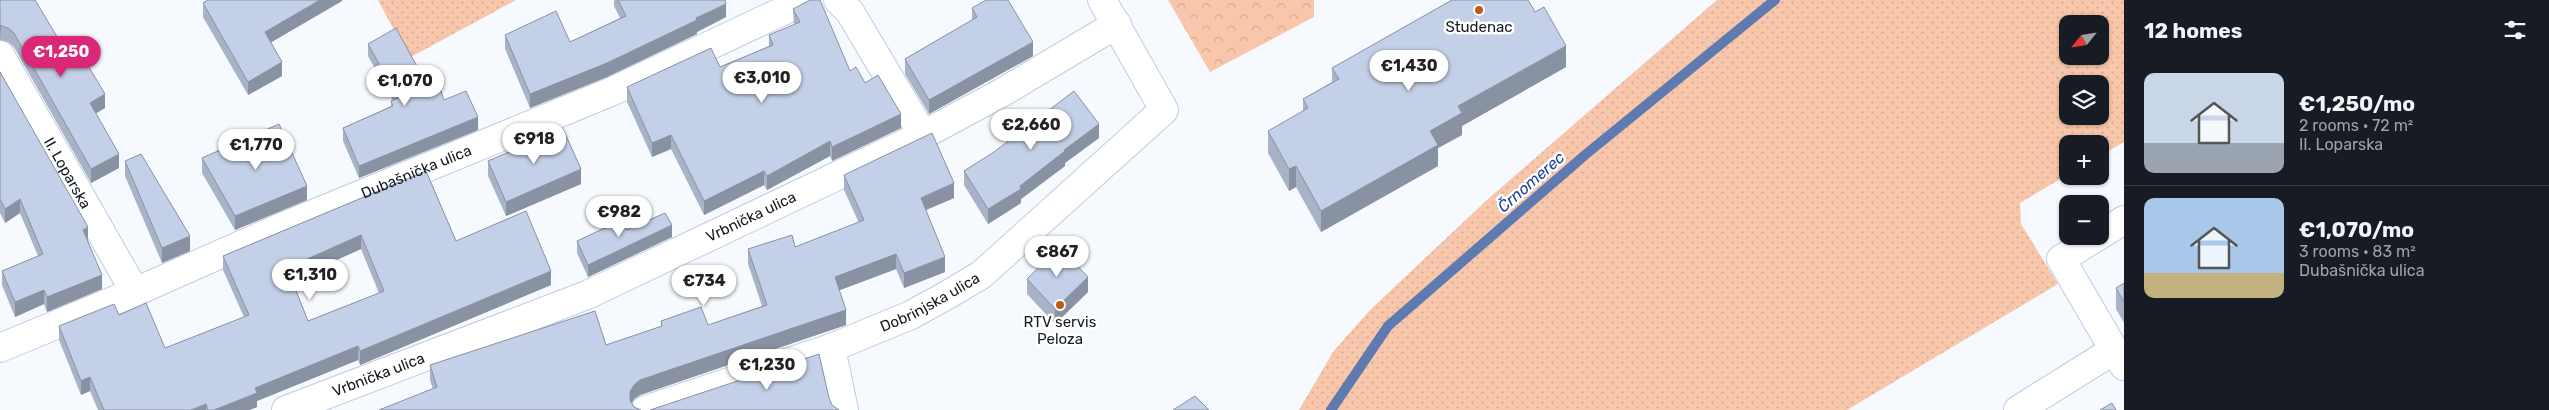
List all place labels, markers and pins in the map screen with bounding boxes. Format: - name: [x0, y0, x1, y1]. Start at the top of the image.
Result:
- marker: Studenac: [1473, 4, 1485, 16]
- place label: Studenac: [1445, 18, 1513, 36]
- pin: €1,250: [20, 36, 102, 78]
- pin: €1,430: [1368, 49, 1450, 92]
- pin: €3,010: [721, 62, 803, 104]
- pin: €1,070: [364, 64, 446, 107]
- pin: €2,660: [990, 108, 1072, 151]
- pin: €918: [504, 122, 564, 165]
- pin: €1,770: [215, 128, 297, 171]
- pin: €982: [589, 196, 649, 238]
- pin: €867: [1027, 236, 1087, 278]
- pin: €1,310: [269, 258, 351, 301]
- pin: €734: [674, 264, 734, 307]
- marker: RTV servis Peloza: [1054, 299, 1066, 311]
- place label: RTV servis Peloza: [1024, 313, 1097, 348]
- pin: €1,230: [726, 348, 808, 391]

